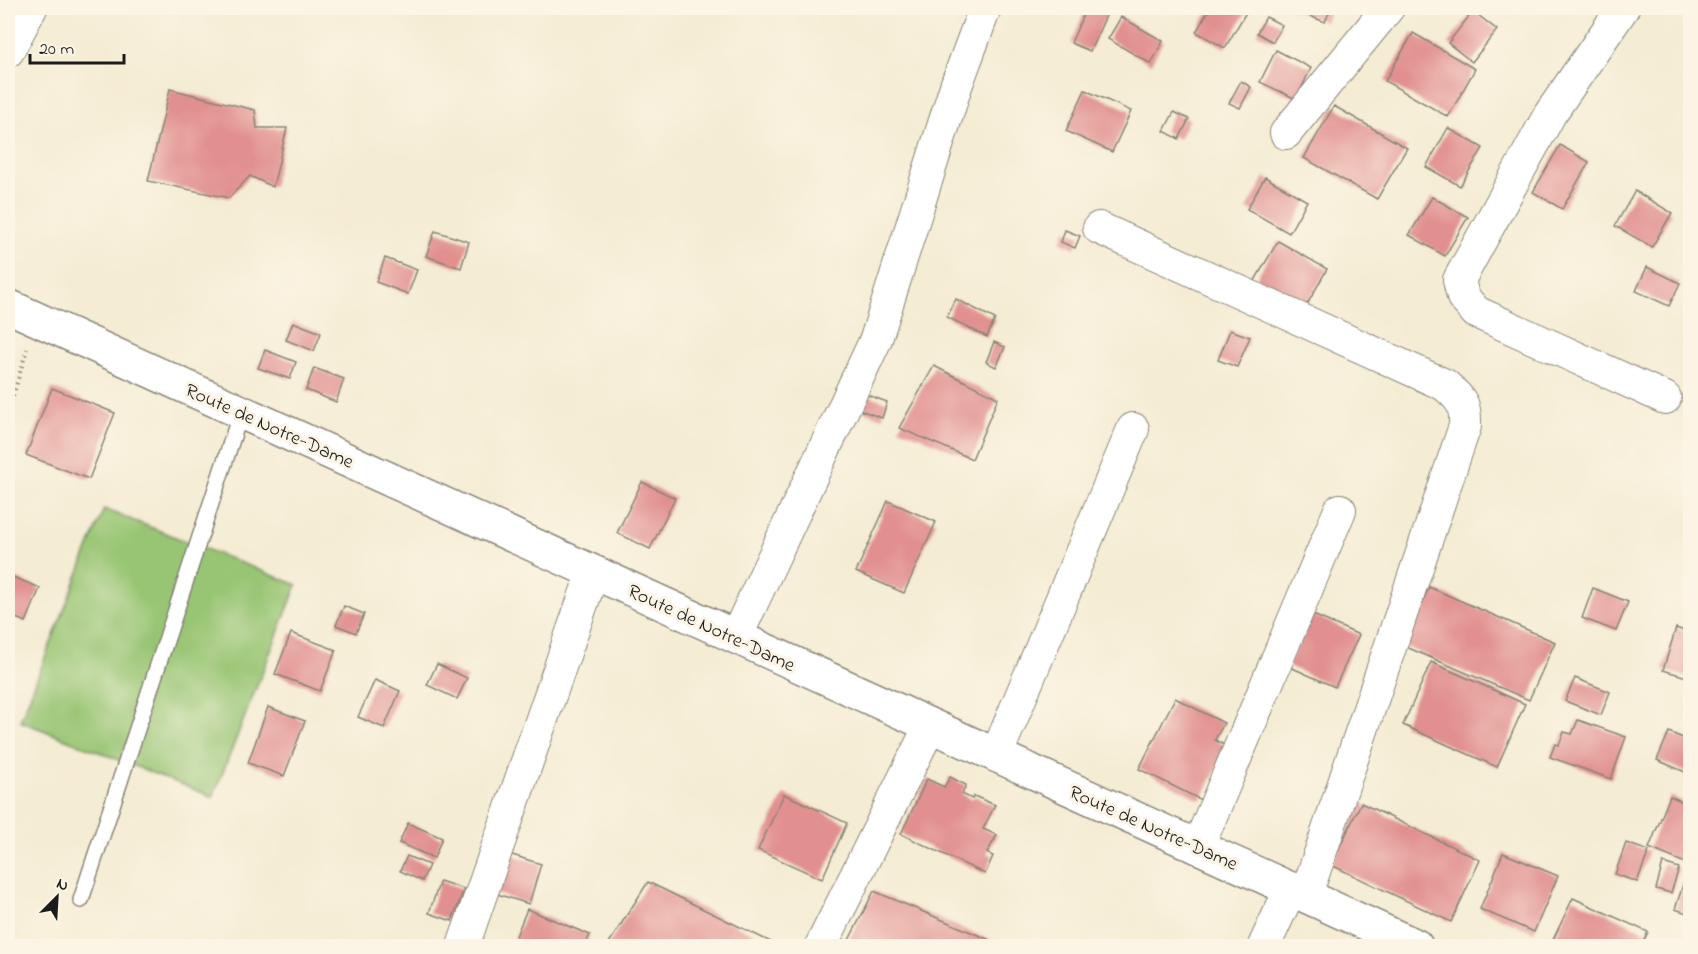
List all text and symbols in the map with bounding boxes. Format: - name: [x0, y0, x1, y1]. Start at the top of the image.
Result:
- scale bar: [30, 27, 124, 65]
- text: 20 m: [39, 37, 74, 63]
- street label: Route de Notre-Dame: [180, 377, 358, 478]
- street label: Route de Notre-Dame: [622, 578, 800, 681]
- street label: Route de Notre-Dame: [1064, 779, 1242, 880]
- north arrow: [27, 867, 87, 927]
- text: N: [52, 872, 72, 898]

